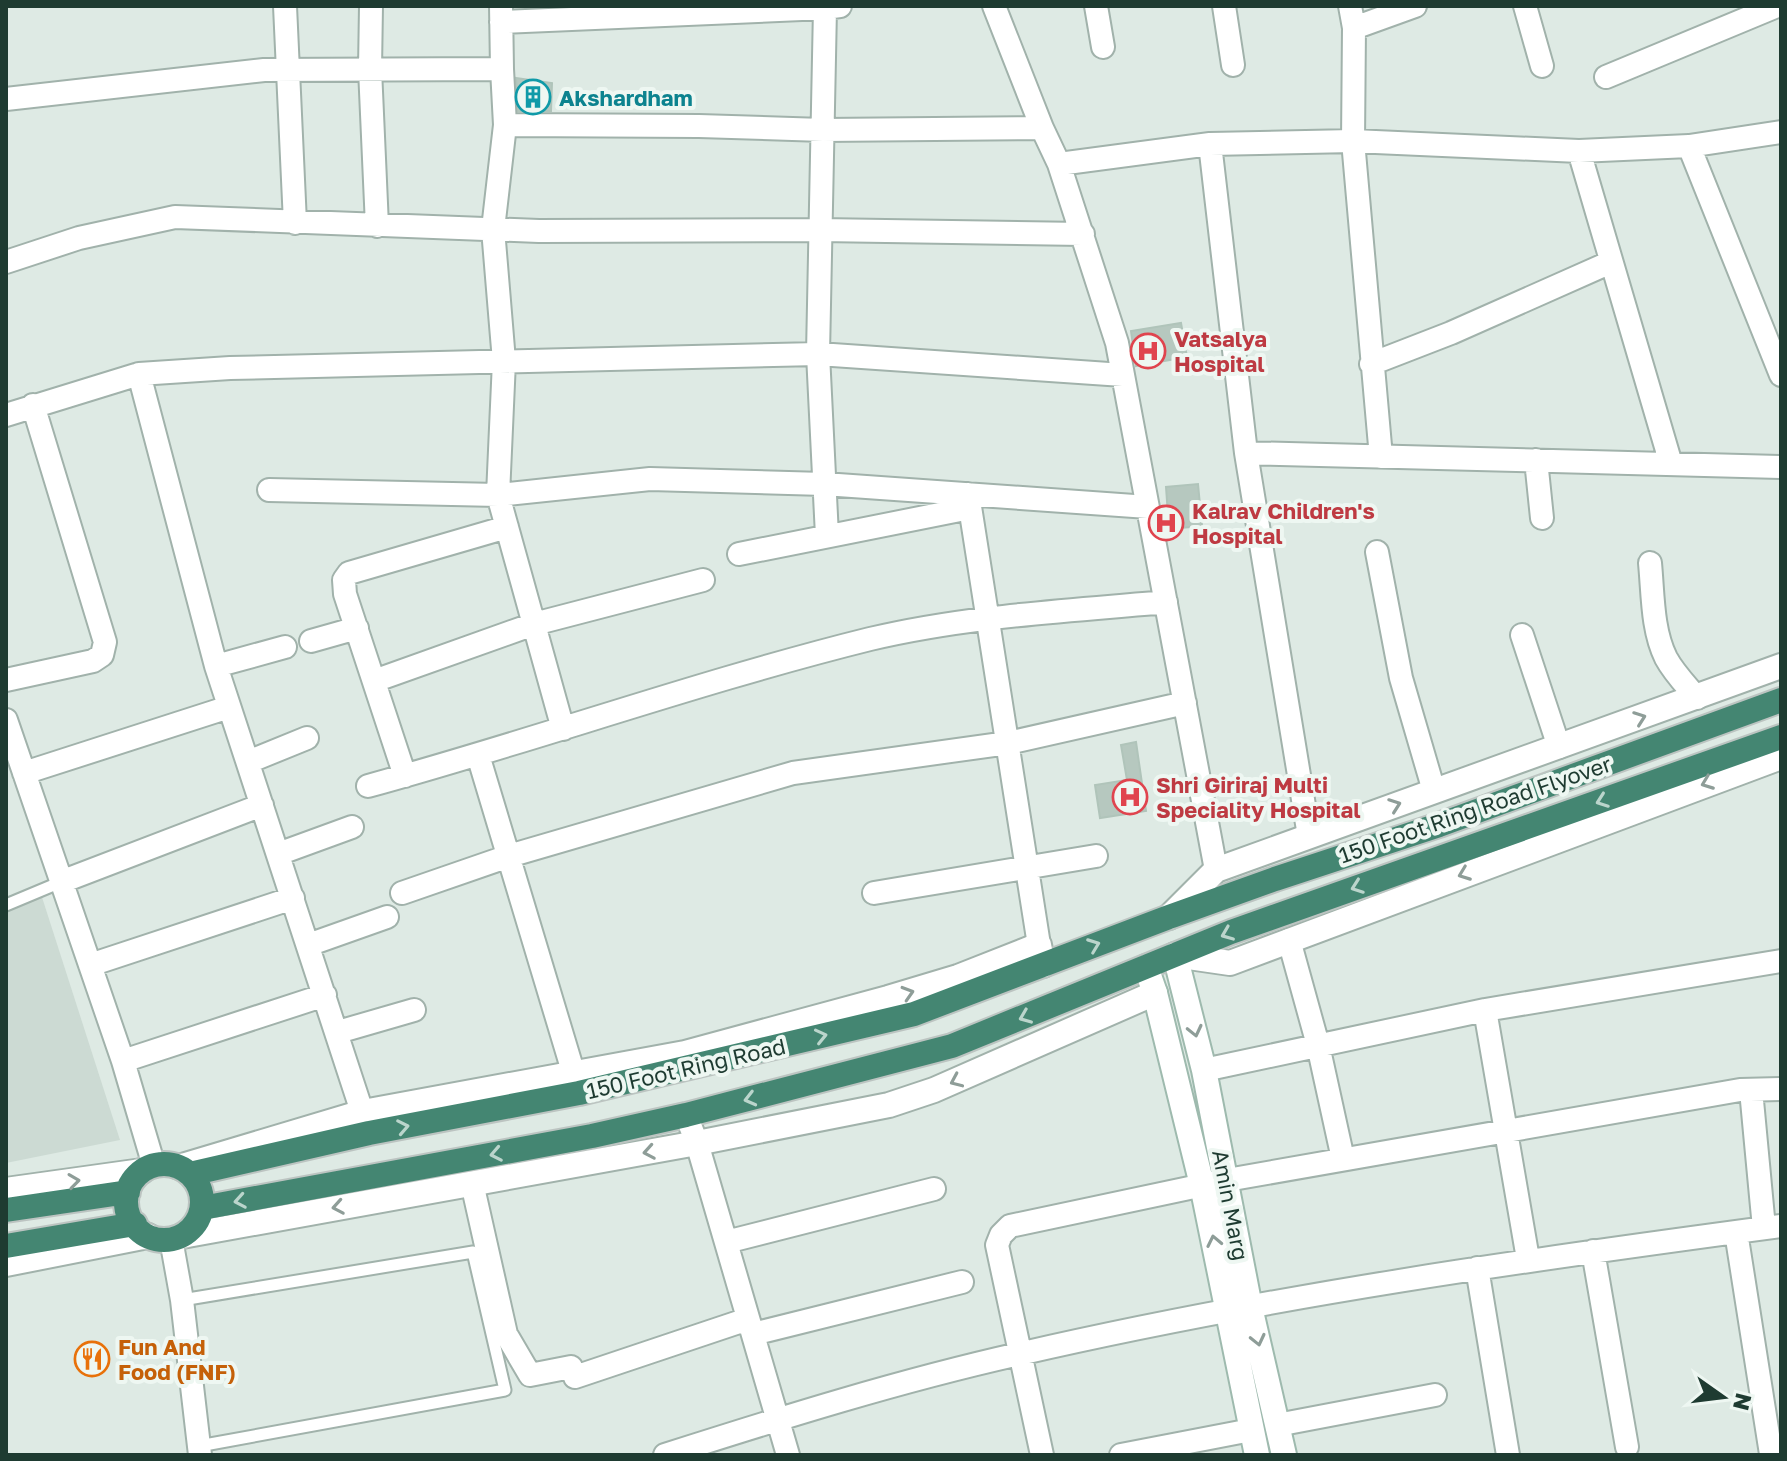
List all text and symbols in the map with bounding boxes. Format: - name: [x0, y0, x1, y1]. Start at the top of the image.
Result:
- building icon: Akshardham: [514, 78, 552, 116]
- place label: Akshardham: [559, 84, 693, 111]
- place label: Vatsalya Hospital: [1174, 325, 1267, 377]
- hospital icon: Vatsalya Hospital: [1129, 332, 1167, 370]
- place label: Kalrav Children's Hospital: [1192, 497, 1375, 549]
- hospital icon: Kalrav Children's Hospital: [1147, 504, 1185, 542]
- one-way arrow: [1632, 712, 1646, 728]
- street label: 150 Foot Ring Road Flyover: [1335, 749, 1615, 868]
- place label: Shri Giriraj Multi Speciality Hospital: [1156, 771, 1361, 823]
- one-way arrow: [1701, 773, 1715, 790]
- hospital icon: Shri Giriraj Multi Speciality Hospital: [1111, 778, 1149, 816]
- one-way arrow: [1596, 791, 1610, 807]
- one-way arrow: [1387, 799, 1401, 815]
- one-way arrow: [1458, 864, 1472, 881]
- one-way arrow: [1351, 878, 1365, 894]
- one-way arrow: [1221, 924, 1235, 941]
- one-way arrow: [1086, 939, 1100, 955]
- one-way arrow: [900, 986, 914, 1002]
- one-way arrow: [1019, 1007, 1033, 1023]
- one-way arrow: [1186, 1023, 1203, 1037]
- one-way arrow: [813, 1028, 827, 1045]
- street label: 150 Foot Ring Road: [584, 1032, 788, 1104]
- one-way arrow: [950, 1071, 964, 1087]
- one-way arrow: [743, 1089, 757, 1106]
- one-way arrow: [396, 1119, 409, 1136]
- one-way arrow: [642, 1143, 656, 1160]
- one-way arrow: [489, 1145, 502, 1162]
- street label: Amin Marg: [1207, 1147, 1255, 1263]
- one-way arrow: [67, 1173, 81, 1190]
- one-way arrow: [233, 1192, 247, 1209]
- one-way arrow: [331, 1198, 344, 1215]
- one-way arrow: [1206, 1235, 1223, 1249]
- place label: Fun And Food (FNF): [118, 1333, 236, 1385]
- one-way arrow: [1249, 1333, 1266, 1347]
- restaurant icon: Fun And Food (FNF): [73, 1340, 111, 1378]
- north arrow: [1683, 1357, 1763, 1437]
- text: N: [1728, 1391, 1758, 1413]

